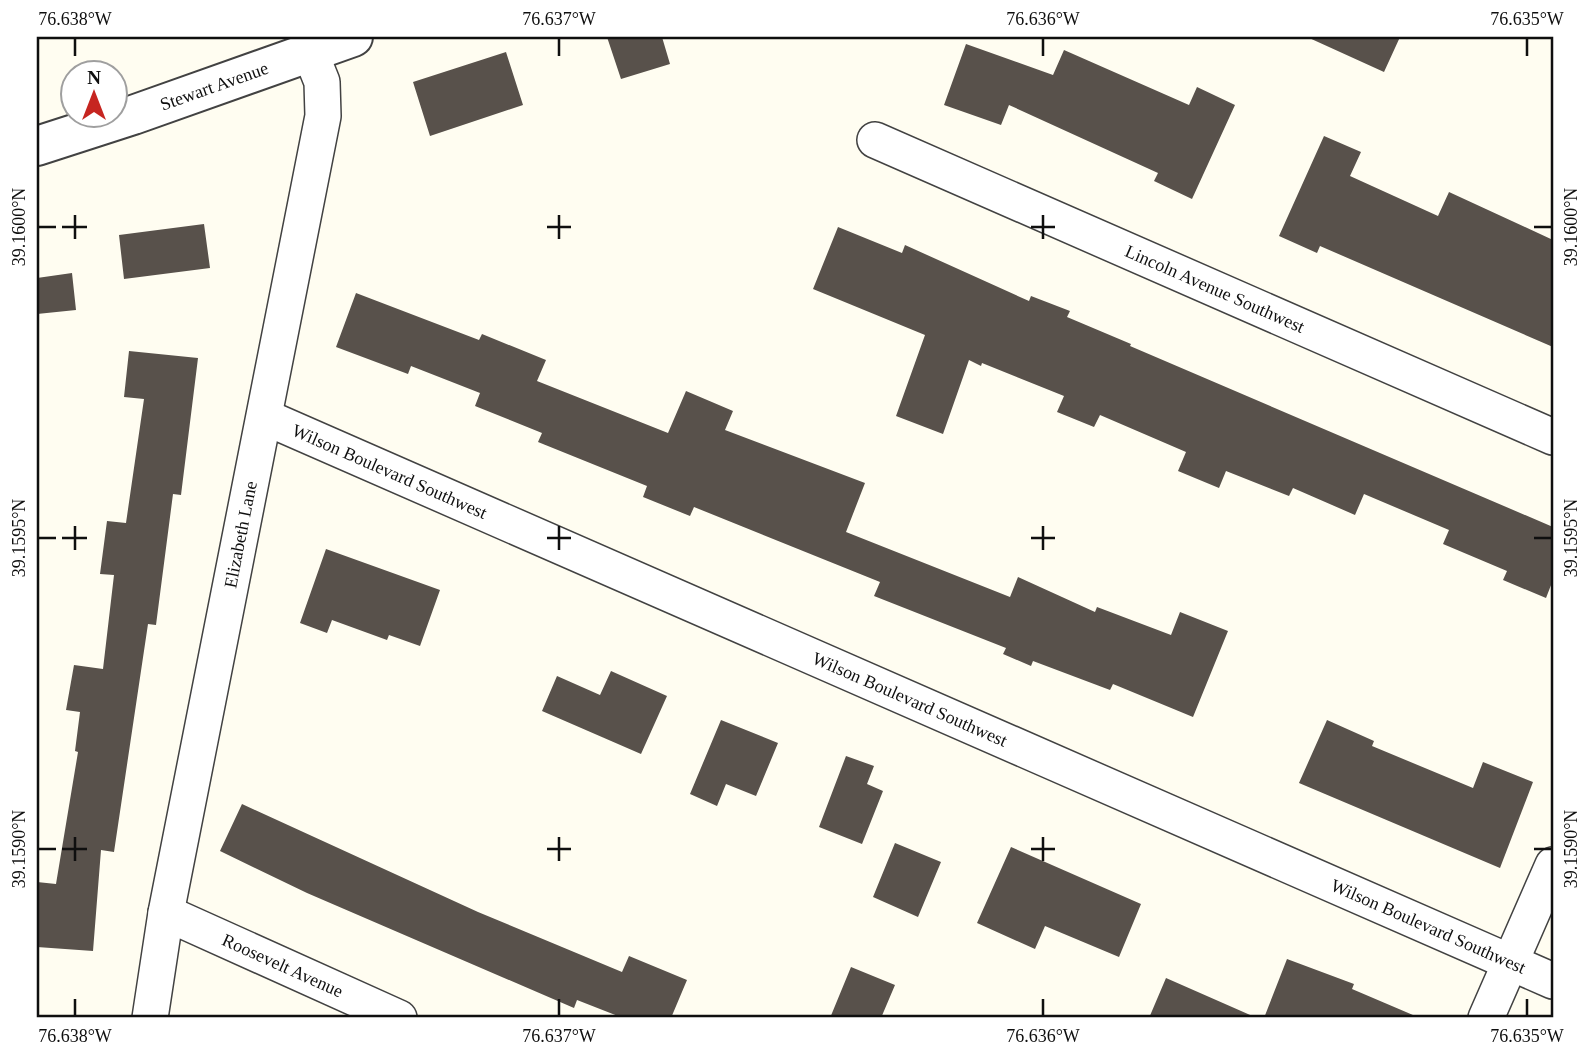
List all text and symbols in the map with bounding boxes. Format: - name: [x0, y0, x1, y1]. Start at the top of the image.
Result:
- text: 76.638°W: [38, 9, 112, 29]
- text: 76.637°W: [522, 9, 596, 29]
- text: 76.636°W: [1006, 9, 1080, 29]
- text: 76.635°W: [1490, 9, 1564, 29]
- street label: Stewart Avenue: [157, 58, 271, 115]
- north arrow: [60, 60, 130, 130]
- text: N: [87, 67, 101, 88]
- text: 39.1600°N: [9, 188, 29, 266]
- text: 39.1600°N: [1561, 188, 1581, 266]
- street label: Lincoln Avenue Southwest: [1122, 241, 1308, 337]
- street label: Wilson Boulevard Southwest: [289, 420, 490, 523]
- street label: Elizabeth Lane: [220, 479, 261, 590]
- text: 39.1595°N: [9, 499, 29, 577]
- text: 39.1595°N: [1561, 499, 1581, 577]
- street label: Wilson Boulevard Southwest: [809, 648, 1010, 751]
- text: 39.1590°N: [9, 810, 29, 888]
- text: 39.1590°N: [1561, 810, 1581, 888]
- street label: Wilson Boulevard Southwest: [1328, 875, 1529, 978]
- street label: Roosevelt Avenue: [219, 930, 346, 1001]
- text: 76.638°W: [38, 1026, 112, 1046]
- text: 76.637°W: [522, 1026, 596, 1046]
- text: 76.636°W: [1006, 1026, 1080, 1046]
- text: 76.635°W: [1490, 1026, 1564, 1046]

